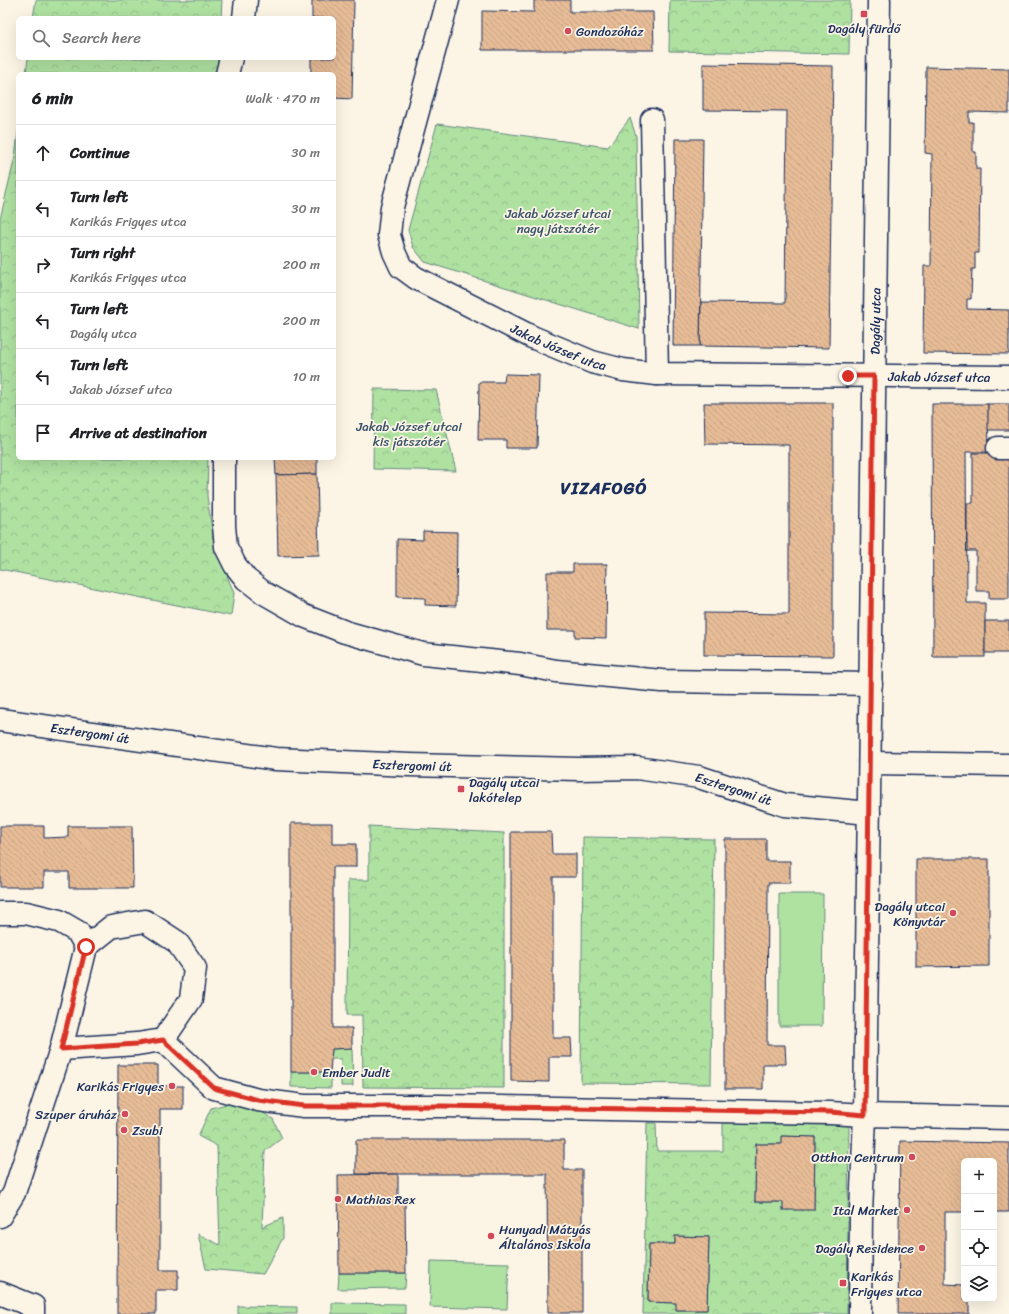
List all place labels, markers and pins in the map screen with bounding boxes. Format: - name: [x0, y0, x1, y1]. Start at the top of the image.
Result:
- marker: Dagály fürdő: [859, 9, 869, 19]
- place label: Dagály fürdő: [828, 17, 902, 40]
- place label: Gondozóház: [576, 20, 644, 43]
- marker: Gondozóház: [563, 26, 573, 36]
- place label: Dagály utcai lakótelep: [469, 771, 540, 809]
- marker: Dagály utcai lakótelep: [456, 784, 466, 794]
- place label: Dagály utcai Könyvtár: [875, 895, 946, 933]
- marker: Dagály utcai Könyvtár: [948, 908, 958, 918]
- place label: Ember Judit: [322, 1061, 391, 1084]
- marker: Ember Judit: [309, 1067, 319, 1077]
- place label: Karikás Frigyes: [77, 1075, 165, 1098]
- marker: Karikás Frigyes: [167, 1081, 177, 1091]
- place label: Szuper áruház: [35, 1103, 118, 1126]
- marker: Szuper áruház: [120, 1109, 130, 1119]
- place label: Zsubi: [132, 1119, 163, 1142]
- marker: Zsubi: [119, 1125, 129, 1135]
- place label: Otthon Centrum: [811, 1146, 904, 1169]
- marker: Otthon Centrum: [907, 1152, 917, 1162]
- place label: Mathias Rex: [346, 1188, 416, 1211]
- marker: Mathias Rex: [333, 1194, 343, 1204]
- place label: Ital Market: [832, 1199, 899, 1222]
- marker: Ital Market: [902, 1205, 912, 1215]
- place label: Hunyadi Mátyás Általános Iskola: [498, 1218, 591, 1256]
- marker: Hunyadi Mátyás Általános Iskola: [486, 1231, 496, 1241]
- place label: Dagály Residence: [815, 1237, 914, 1260]
- marker: Dagály Residence: [917, 1243, 927, 1253]
- place label: Karikás Frigyes utca: [851, 1265, 922, 1303]
- marker: Karikás Frigyes utca: [838, 1278, 848, 1288]

